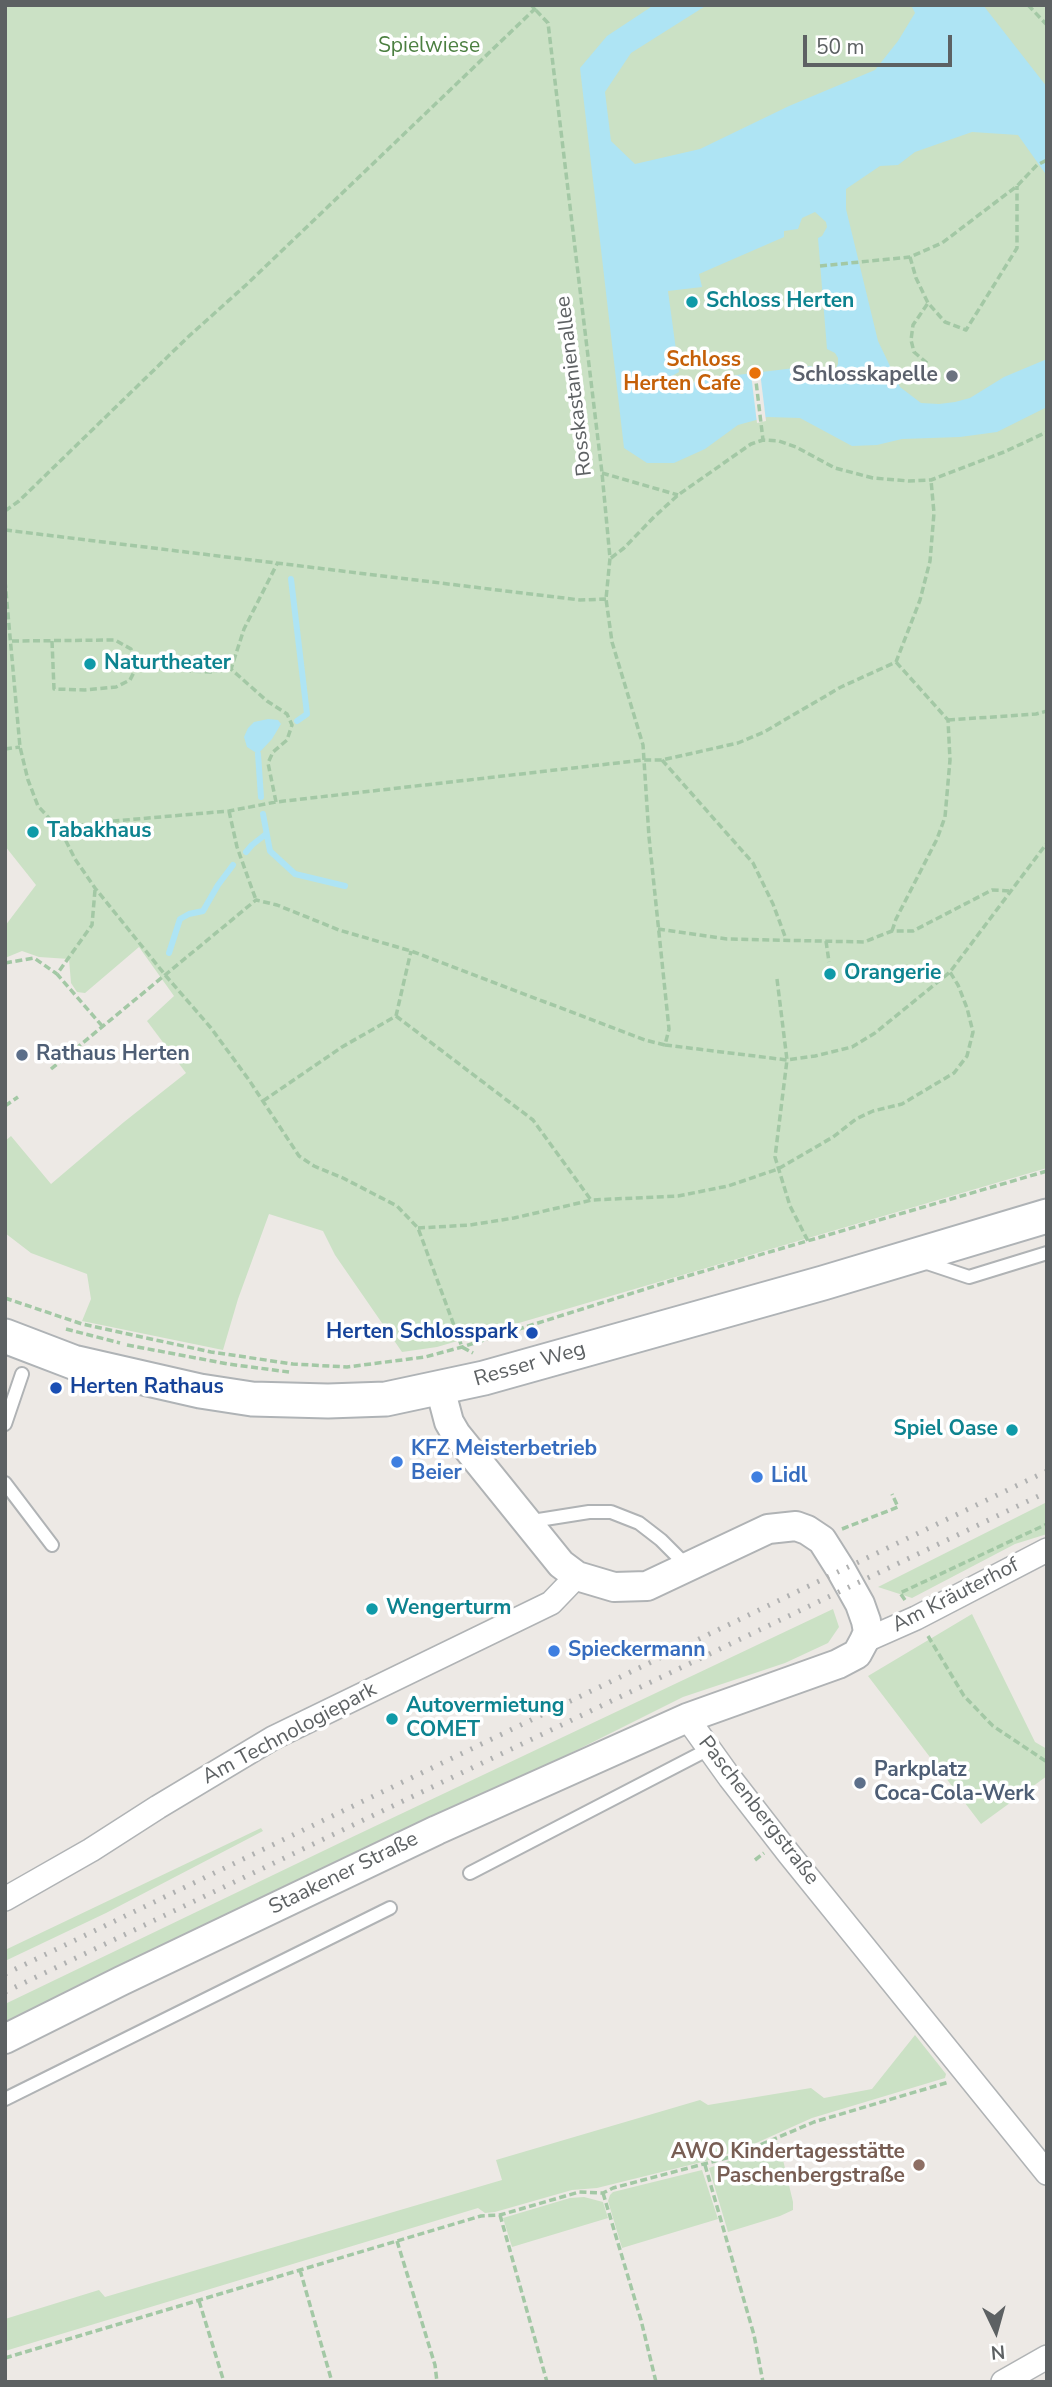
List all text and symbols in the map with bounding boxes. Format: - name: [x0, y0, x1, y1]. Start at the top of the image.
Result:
- scale bar: [807, 21, 956, 65]
- text: 50 m: [816, 33, 865, 61]
- park label: Spielwiese: [378, 34, 480, 60]
- place label: Schloss Herten: [706, 289, 854, 315]
- street label: Rosskastanienallee: [551, 294, 599, 478]
- marker: Schloss Herten: [684, 294, 700, 310]
- place label: Schloss Herten Cafe: [623, 348, 741, 398]
- place label: Schlosskapelle: [792, 363, 938, 389]
- marker: Schloss Herten Cafe: [747, 365, 763, 381]
- marker: Schlosskapelle: [944, 368, 960, 384]
- place label: Naturtheater: [104, 651, 231, 677]
- marker: Naturtheater: [82, 656, 98, 672]
- place label: Tabakhaus: [47, 819, 151, 845]
- marker: Tabakhaus: [25, 824, 41, 840]
- place label: Orangerie: [844, 961, 941, 987]
- marker: Orangerie: [822, 966, 838, 982]
- place label: Rathaus Herten: [36, 1042, 190, 1068]
- marker: Rathaus Herten: [14, 1047, 30, 1063]
- place label: Herten Schlosspark: [326, 1320, 518, 1346]
- marker: Herten Schlosspark: [524, 1325, 540, 1341]
- street label: Resser Weg: [471, 1337, 589, 1393]
- place label: Herten Rathaus: [70, 1375, 224, 1401]
- marker: Herten Rathaus: [48, 1380, 64, 1396]
- place label: Spiel Oase: [893, 1417, 998, 1443]
- marker: Spiel Oase: [1004, 1422, 1020, 1438]
- place label: KFZ Meisterbetrieb Beier: [411, 1437, 597, 1487]
- marker: KFZ Meisterbetrieb Beier: [389, 1454, 405, 1470]
- place label: Lidl: [771, 1464, 807, 1490]
- marker: Lidl: [749, 1469, 765, 1485]
- street label: Am Kräuterhof: [889, 1553, 1023, 1639]
- place label: Wengerturm: [386, 1596, 511, 1622]
- marker: Wengerturm: [364, 1601, 380, 1617]
- place label: Spieckermann: [568, 1638, 706, 1664]
- marker: Spieckermann: [546, 1643, 562, 1659]
- street label: Am Technologiepark: [199, 1677, 381, 1791]
- place label: Autovermietung COMET: [406, 1694, 564, 1744]
- marker: Autovermietung COMET: [384, 1711, 400, 1727]
- street label: Paschenbergstraße: [692, 1732, 824, 1890]
- place label: Parkplatz Coca-Cola-Werk: [874, 1758, 1035, 1808]
- marker: Parkplatz Coca-Cola-Werk: [852, 1775, 868, 1791]
- street label: Staakener Straße: [265, 1827, 423, 1921]
- place label: AWO Kindertagesstätte Paschenbergstraße: [671, 2140, 905, 2190]
- marker: AWO Kindertagesstätte Paschenbergstraße: [911, 2157, 927, 2173]
- north arrow: [961, 2296, 1031, 2366]
- text: N: [990, 2338, 1006, 2365]

